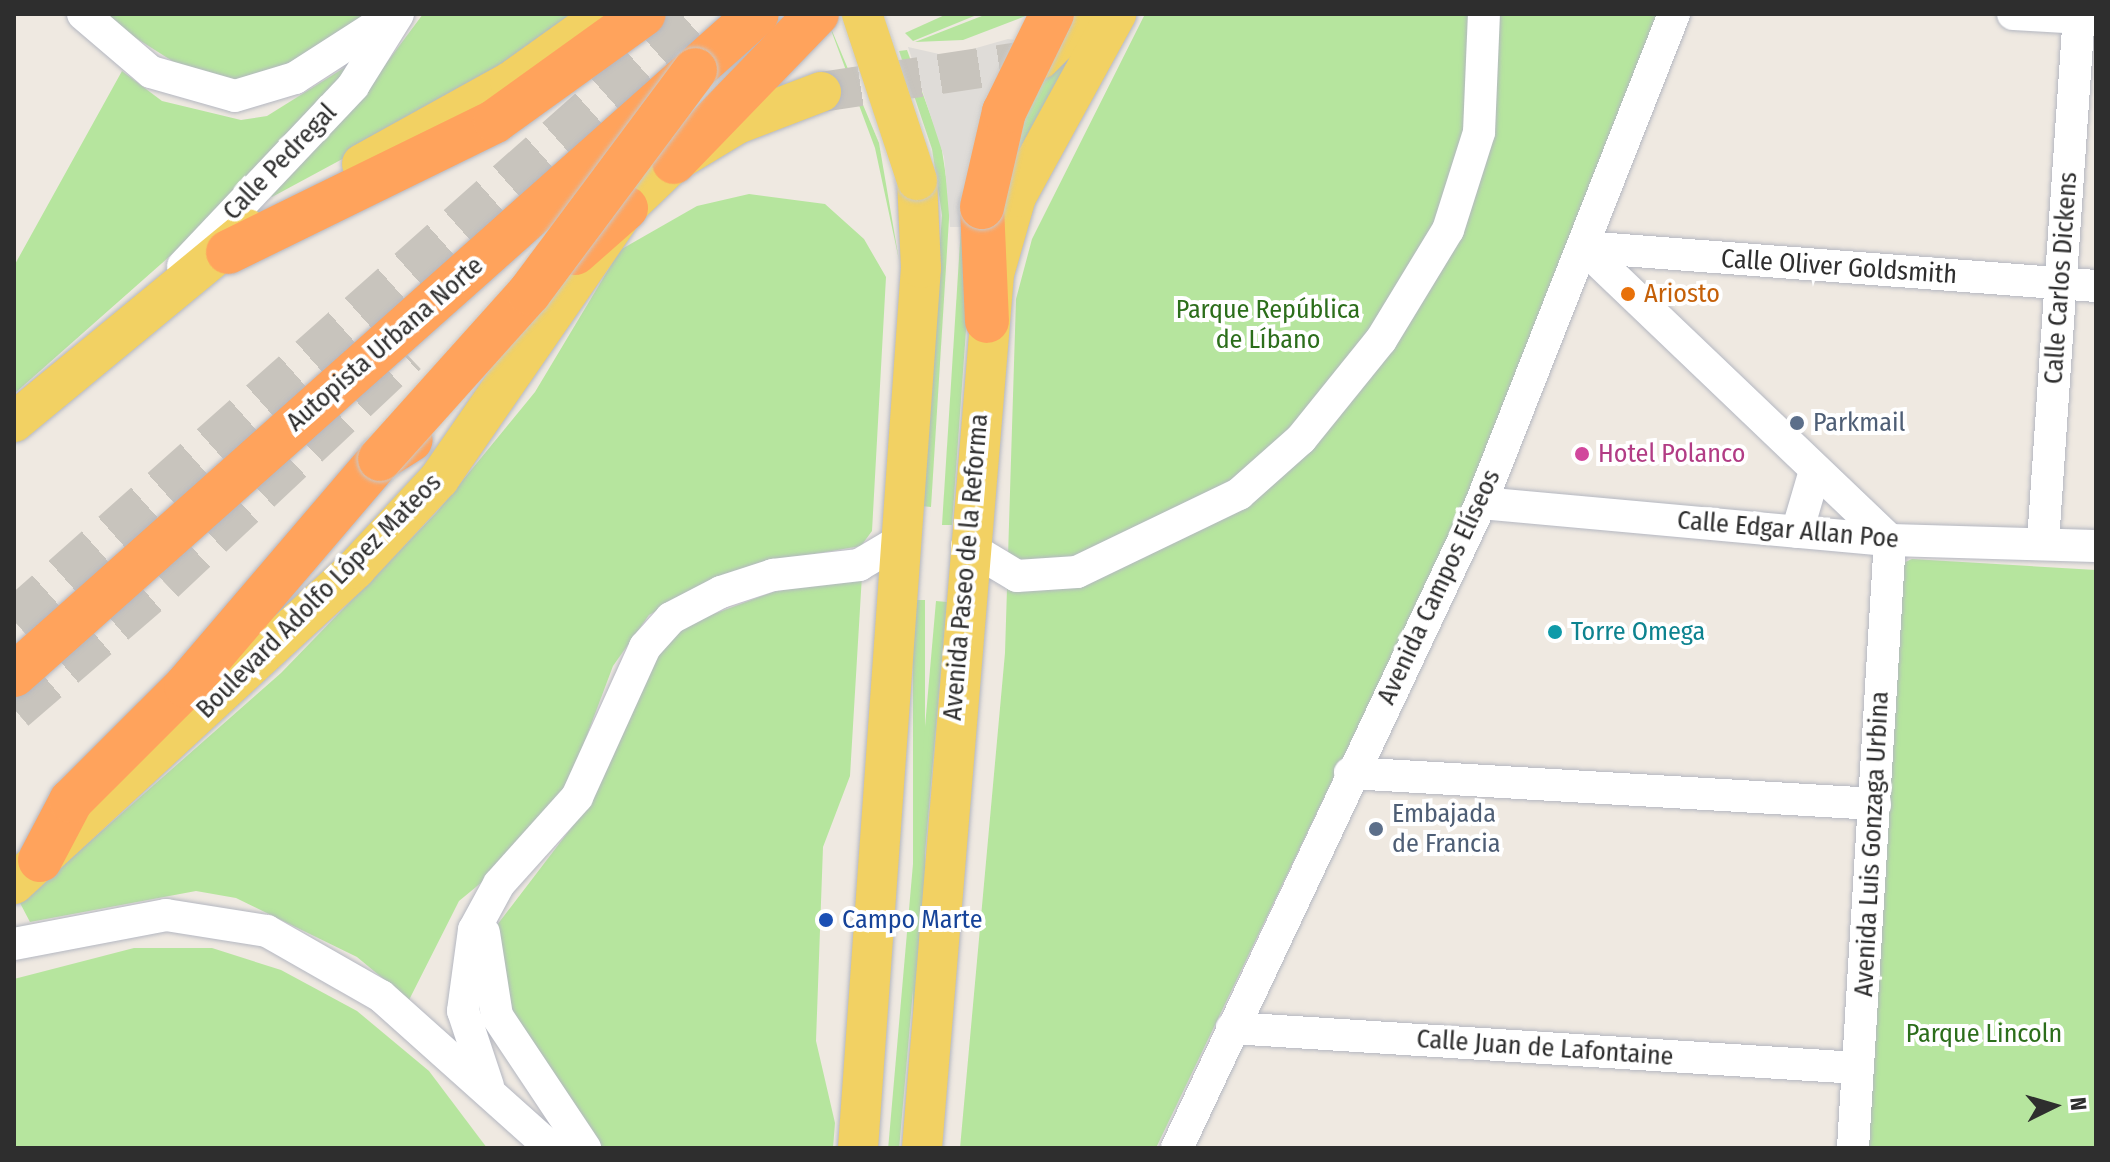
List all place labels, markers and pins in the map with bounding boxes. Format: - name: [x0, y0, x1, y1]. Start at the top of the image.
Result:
- place label: Ariosto: [1644, 278, 1720, 310]
- marker: Ariosto: [1619, 285, 1637, 303]
- place label: Parkmail: [1813, 407, 1905, 439]
- marker: Parkmail: [1788, 414, 1806, 432]
- place label: Hotel Polanco: [1598, 438, 1745, 470]
- marker: Hotel Polanco: [1573, 445, 1591, 463]
- place label: Torre Omega: [1571, 616, 1705, 648]
- marker: Torre Omega: [1546, 623, 1564, 641]
- place label: Embajada de Francia: [1392, 798, 1500, 860]
- marker: Embajada de Francia: [1367, 820, 1385, 838]
- place label: Campo Marte: [842, 904, 983, 936]
- marker: Campo Marte: [817, 911, 835, 929]

